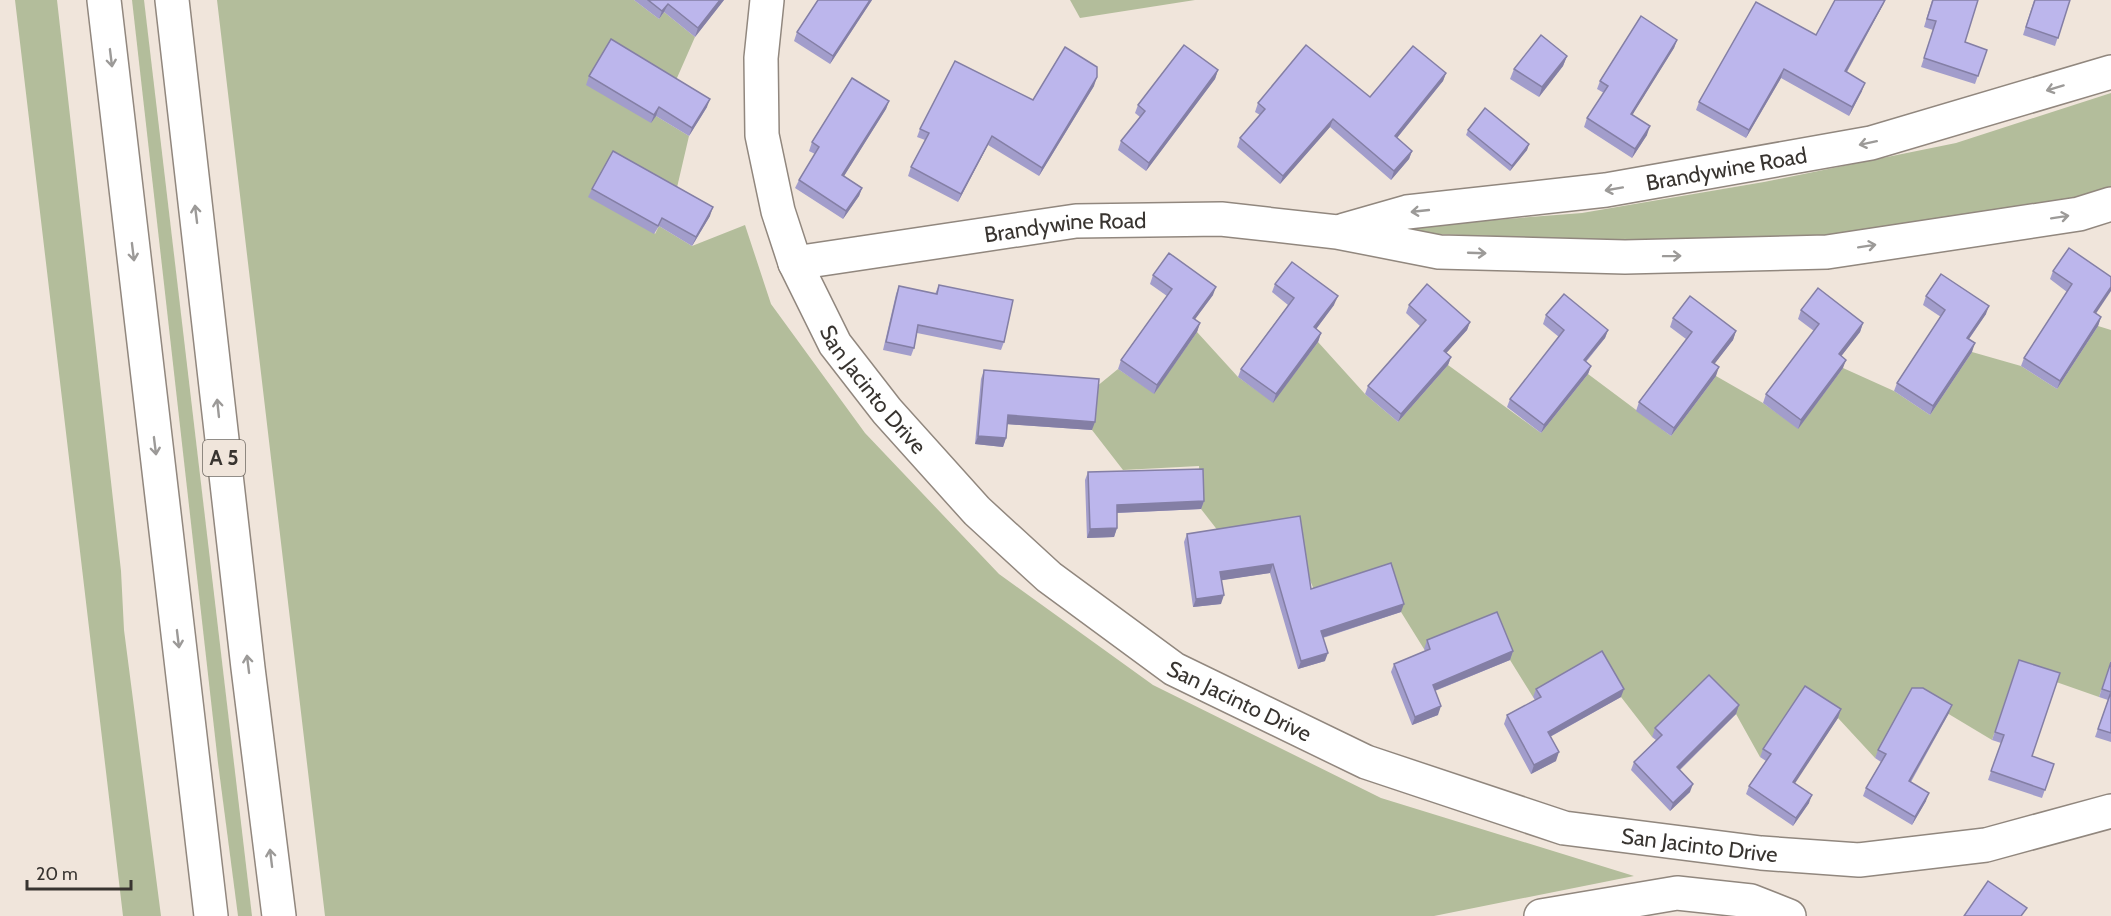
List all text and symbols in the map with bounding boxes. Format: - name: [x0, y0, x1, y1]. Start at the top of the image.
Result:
- one-way arrow: [106, 48, 117, 68]
- one-way arrow: [2046, 83, 2065, 94]
- one-way arrow: [1858, 138, 1878, 149]
- street label: Brandywine Road: [1644, 142, 1809, 197]
- one-way arrow: [1604, 184, 1624, 195]
- one-way arrow: [191, 205, 202, 225]
- one-way arrow: [1411, 206, 1430, 217]
- street label: Brandywine Road: [982, 207, 1147, 249]
- one-way arrow: [2049, 211, 2069, 222]
- one-way arrow: [128, 241, 139, 261]
- one-way arrow: [1856, 241, 1876, 252]
- one-way arrow: [1467, 247, 1487, 259]
- one-way arrow: [1662, 250, 1682, 262]
- street label: San Jacinto Drive: [814, 321, 932, 460]
- one-way arrow: [213, 399, 224, 419]
- one-way arrow: [150, 435, 161, 455]
- road number: A 5: [203, 440, 245, 476]
- one-way arrow: [173, 629, 184, 649]
- one-way arrow: [242, 655, 253, 675]
- street label: San Jacinto Drive: [1163, 655, 1316, 748]
- street label: San Jacinto Drive: [1620, 822, 1779, 868]
- one-way arrow: [266, 849, 277, 868]
- scale bar: [27, 853, 130, 891]
- text: 20 m: [36, 863, 78, 885]

